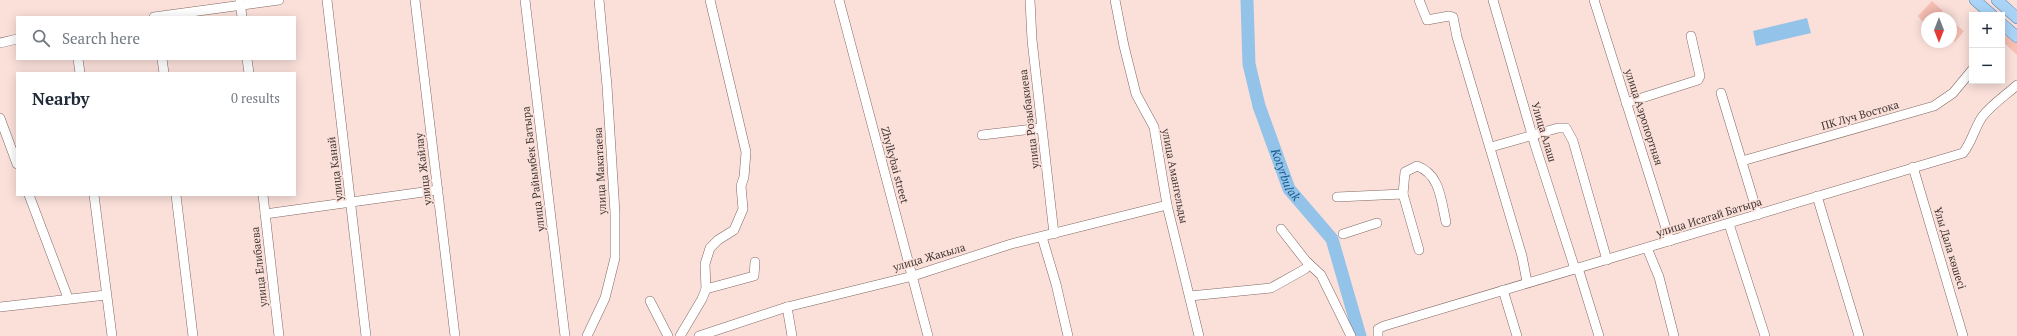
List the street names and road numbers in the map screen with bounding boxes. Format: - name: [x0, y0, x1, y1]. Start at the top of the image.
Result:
- street label: улица Аэропортная: [1622, 66, 1666, 167]
- street label: улица Розыбакиева: [1016, 68, 1042, 170]
- street label: ПК Луч Востока: [1820, 97, 1901, 133]
- street label: Улица Алаш: [1528, 100, 1560, 164]
- street label: улица Райымбек Батыра: [518, 105, 548, 233]
- street label: Zhylkybai street: [878, 125, 912, 205]
- street label: улица Амангельды: [1159, 126, 1191, 225]
- street label: улица Макатаева: [591, 127, 609, 216]
- street label: улица Жайлау: [412, 132, 435, 207]
- street label: улица Канай: [324, 136, 346, 203]
- street label: улица Исатай Батыра: [1653, 194, 1764, 240]
- street label: Ұлы Дала көшесі: [1931, 205, 1969, 291]
- street label: улица Елибаева: [248, 226, 270, 309]
- street label: улица Жакыла: [890, 240, 967, 274]

